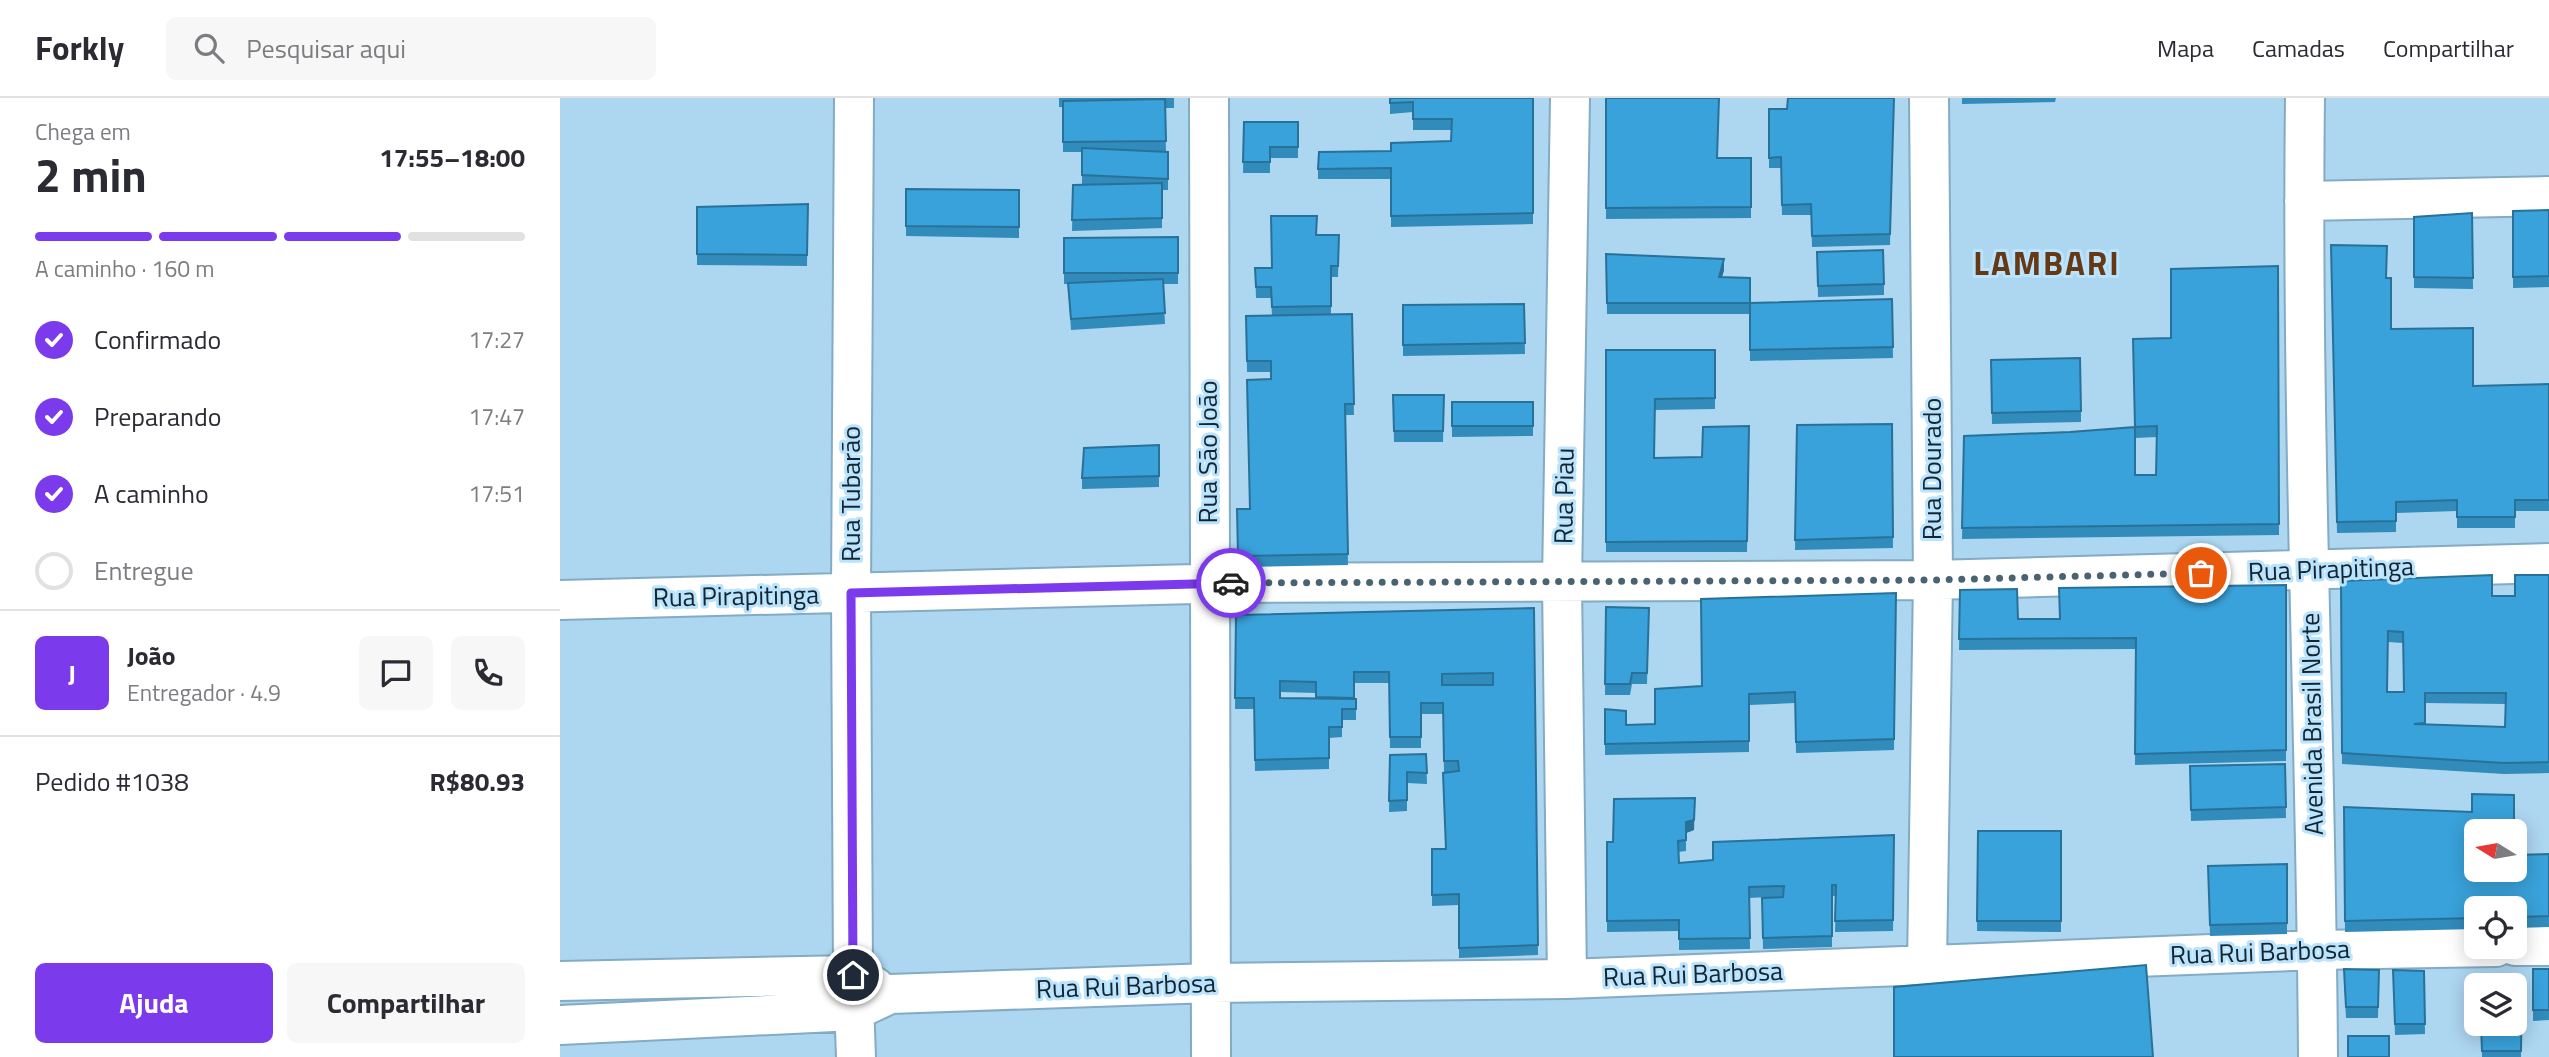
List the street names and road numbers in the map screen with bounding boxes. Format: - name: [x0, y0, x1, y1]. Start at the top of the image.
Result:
- street label: Rua São João: [1188, 381, 1227, 523]
- street label: Rua Dourado: [1912, 398, 1951, 540]
- street label: Rua Tubarão: [831, 426, 870, 562]
- street label: Rua Piau: [1543, 447, 1584, 545]
- street label: Rua Pirapitinga: [2247, 546, 2415, 591]
- street label: Rua Pirapitinga: [653, 575, 819, 616]
- street label: Avenida Brasil Norte: [2290, 612, 2333, 836]
- street label: Rua Rui Barbosa: [2169, 929, 2351, 974]
- street label: Rua Rui Barbosa: [1602, 951, 1784, 996]
- street label: Rua Rui Barbosa: [1035, 963, 1217, 1008]

